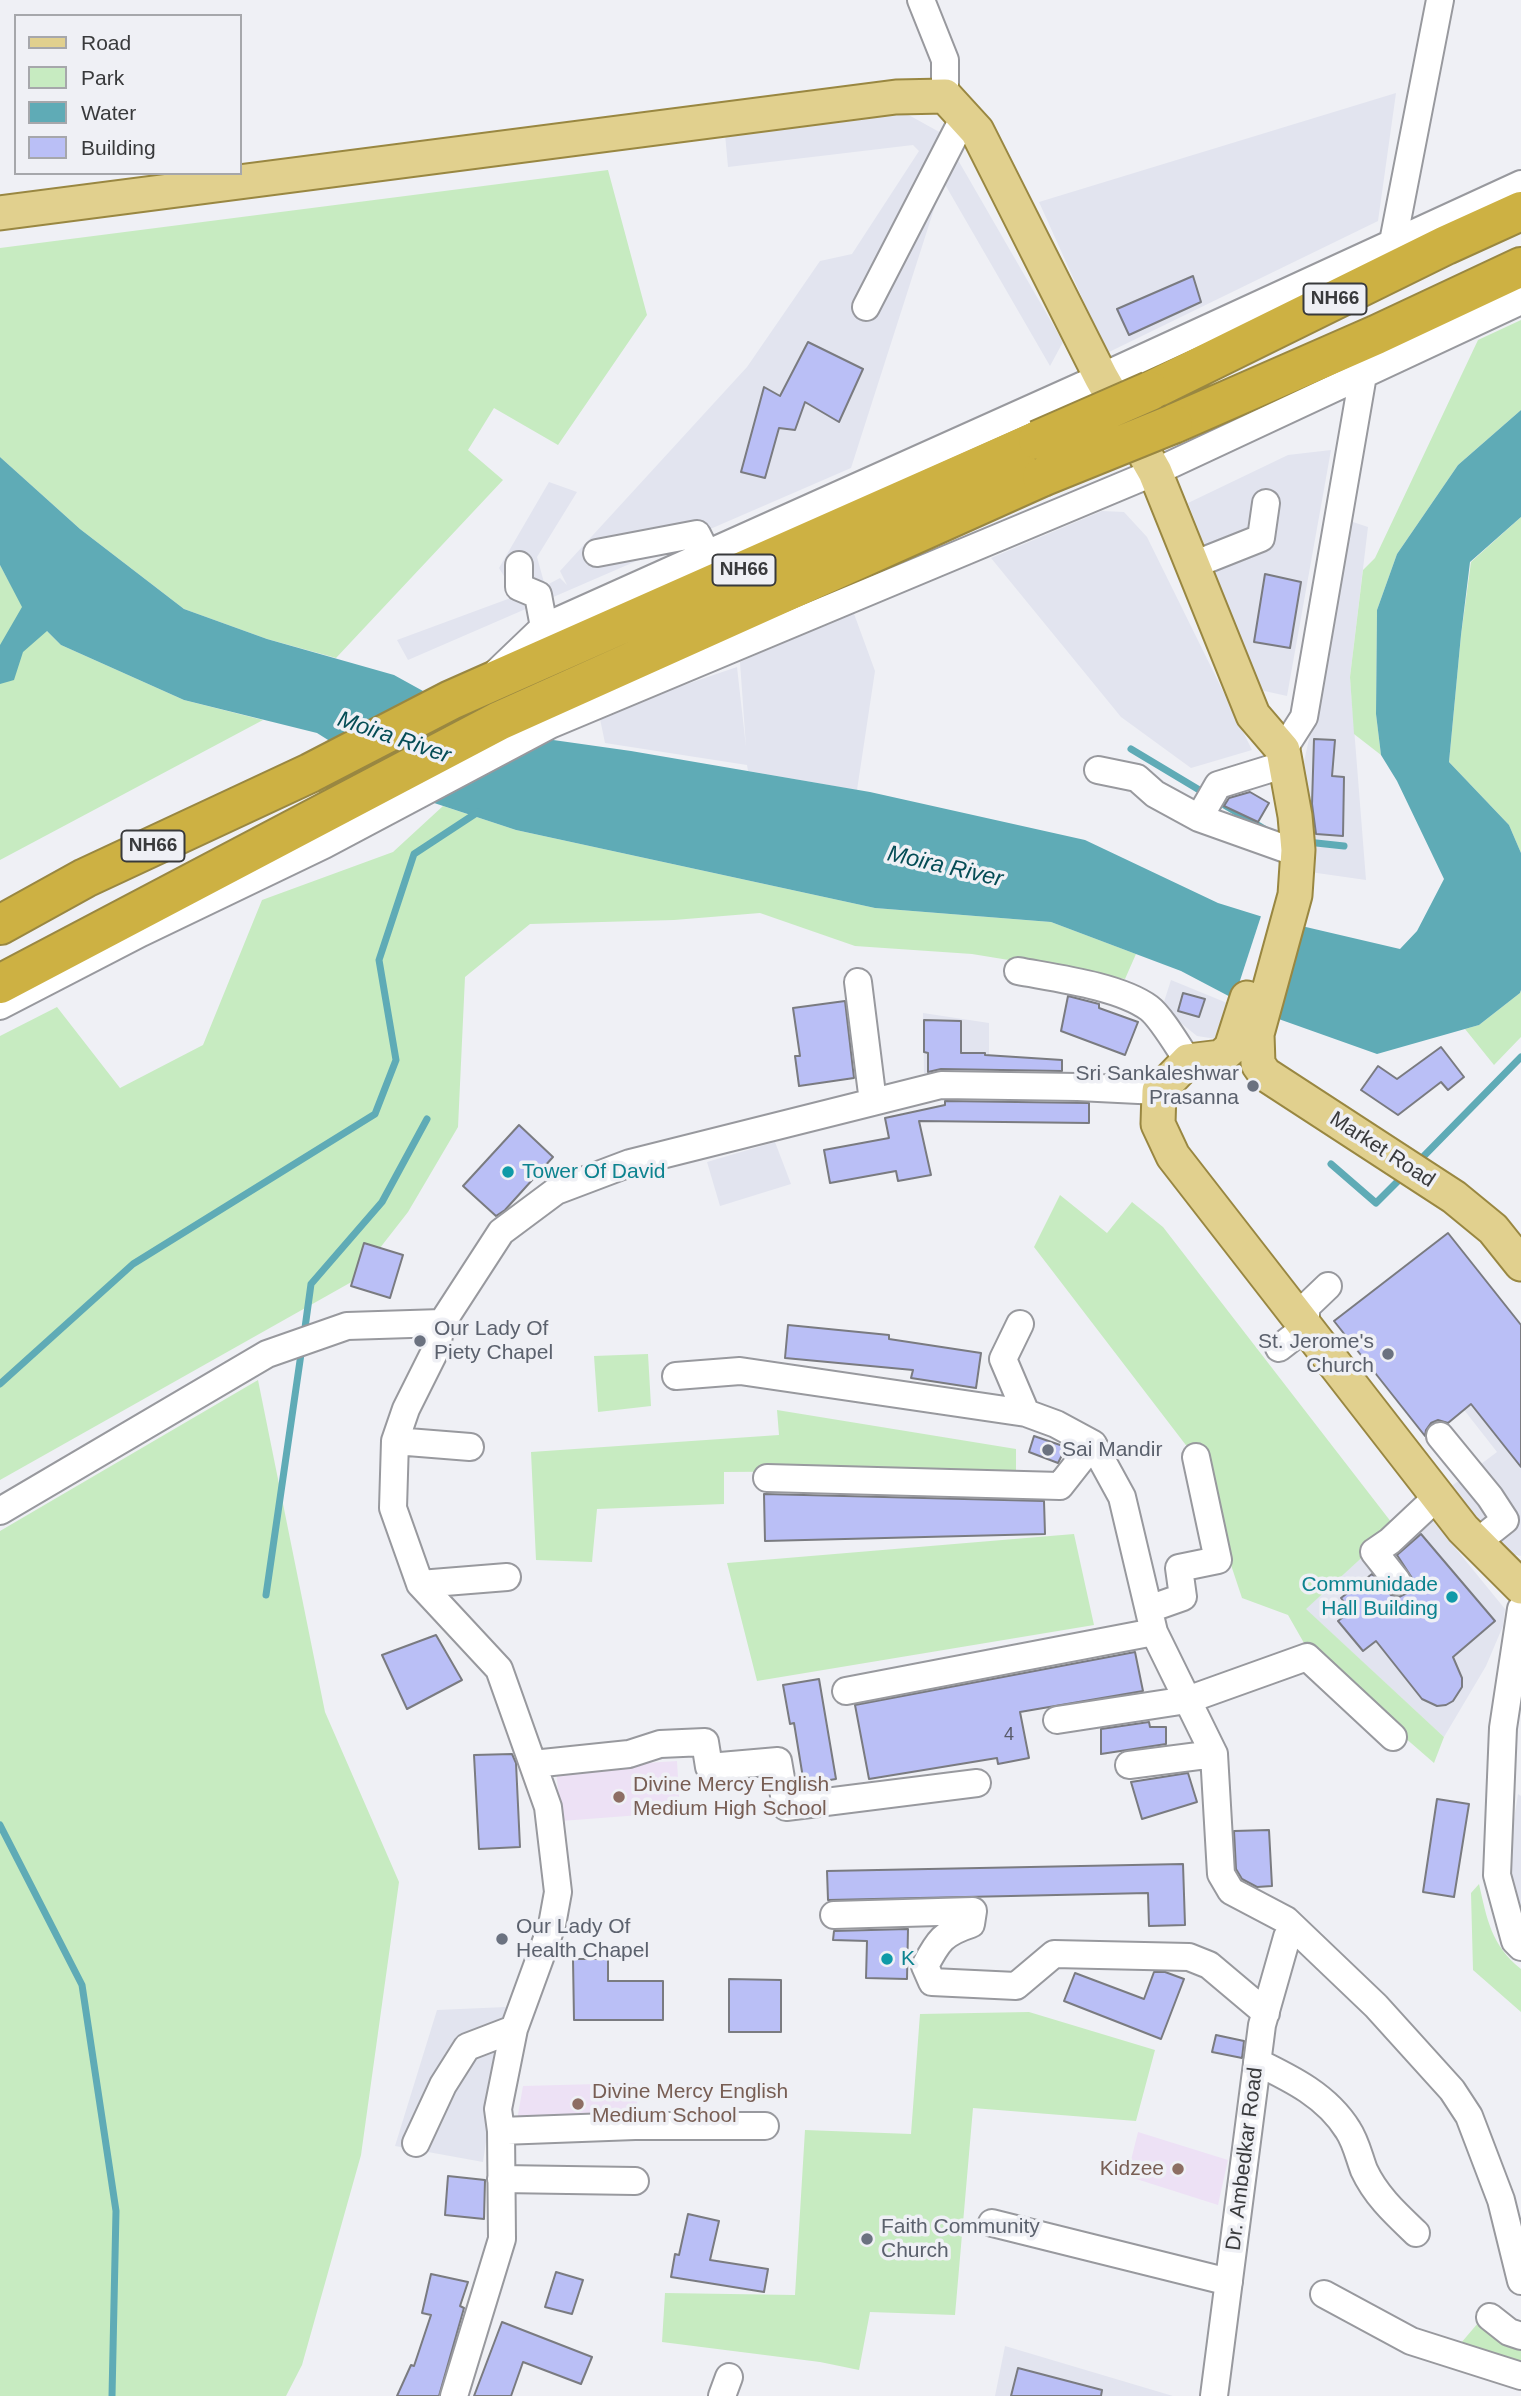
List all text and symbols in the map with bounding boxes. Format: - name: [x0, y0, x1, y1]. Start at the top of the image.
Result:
- legend: [14, 14, 242, 175]
- text: Road: [81, 31, 131, 54]
- text: Park: [81, 66, 124, 89]
- text: Water: [81, 101, 136, 124]
- text: Building: [81, 136, 156, 159]
- road number: NH66: [1304, 284, 1366, 314]
- road number: NH66: [712, 554, 776, 586]
- water label: Moira River: [334, 706, 454, 770]
- road number: NH66: [122, 831, 184, 862]
- water label: Moira River: [885, 840, 1005, 894]
- place label: Sri Sankaleshwar Prasanna: [1076, 1061, 1239, 1111]
- marker: Sri Sankaleshwar Prasanna: [1245, 1078, 1261, 1094]
- street label: Market Road: [1325, 1107, 1439, 1193]
- place label: Tower Of David: [522, 1159, 666, 1185]
- marker: Tower Of David: [500, 1164, 516, 1180]
- place label: Our Lady Of Piety Chapel: [434, 1316, 553, 1366]
- place label: St. Jerome's Church: [1258, 1329, 1374, 1379]
- marker: Our Lady Of Piety Chapel: [412, 1333, 428, 1349]
- marker: St. Jerome's Church: [1380, 1346, 1396, 1362]
- place label: Sai Mandir: [1062, 1437, 1162, 1463]
- marker: Sai Mandir: [1040, 1442, 1056, 1458]
- place label: Communidade Hall Building: [1301, 1572, 1438, 1622]
- marker: Communidade Hall Building: [1444, 1589, 1460, 1605]
- house number: 4: [1004, 1724, 1014, 1746]
- place label: Divine Mercy English Medium High School: [633, 1772, 829, 1822]
- marker: Divine Mercy English Medium High School: [611, 1789, 627, 1805]
- place label: Our Lady Of Health Chapel: [516, 1914, 649, 1964]
- marker: Our Lady Of Health Chapel: [494, 1931, 510, 1947]
- place label: K: [901, 1946, 915, 1972]
- marker: K: [879, 1951, 895, 1967]
- street label: Dr. Ambedkar Road: [1221, 2066, 1269, 2252]
- place label: Divine Mercy English Medium School: [592, 2079, 788, 2129]
- marker: Divine Mercy English Medium School: [570, 2096, 586, 2112]
- place label: Kidzee: [1100, 2156, 1164, 2182]
- marker: Kidzee: [1170, 2161, 1186, 2177]
- place label: Faith Community Church: [881, 2214, 1040, 2264]
- marker: Faith Community Church: [859, 2231, 875, 2247]

